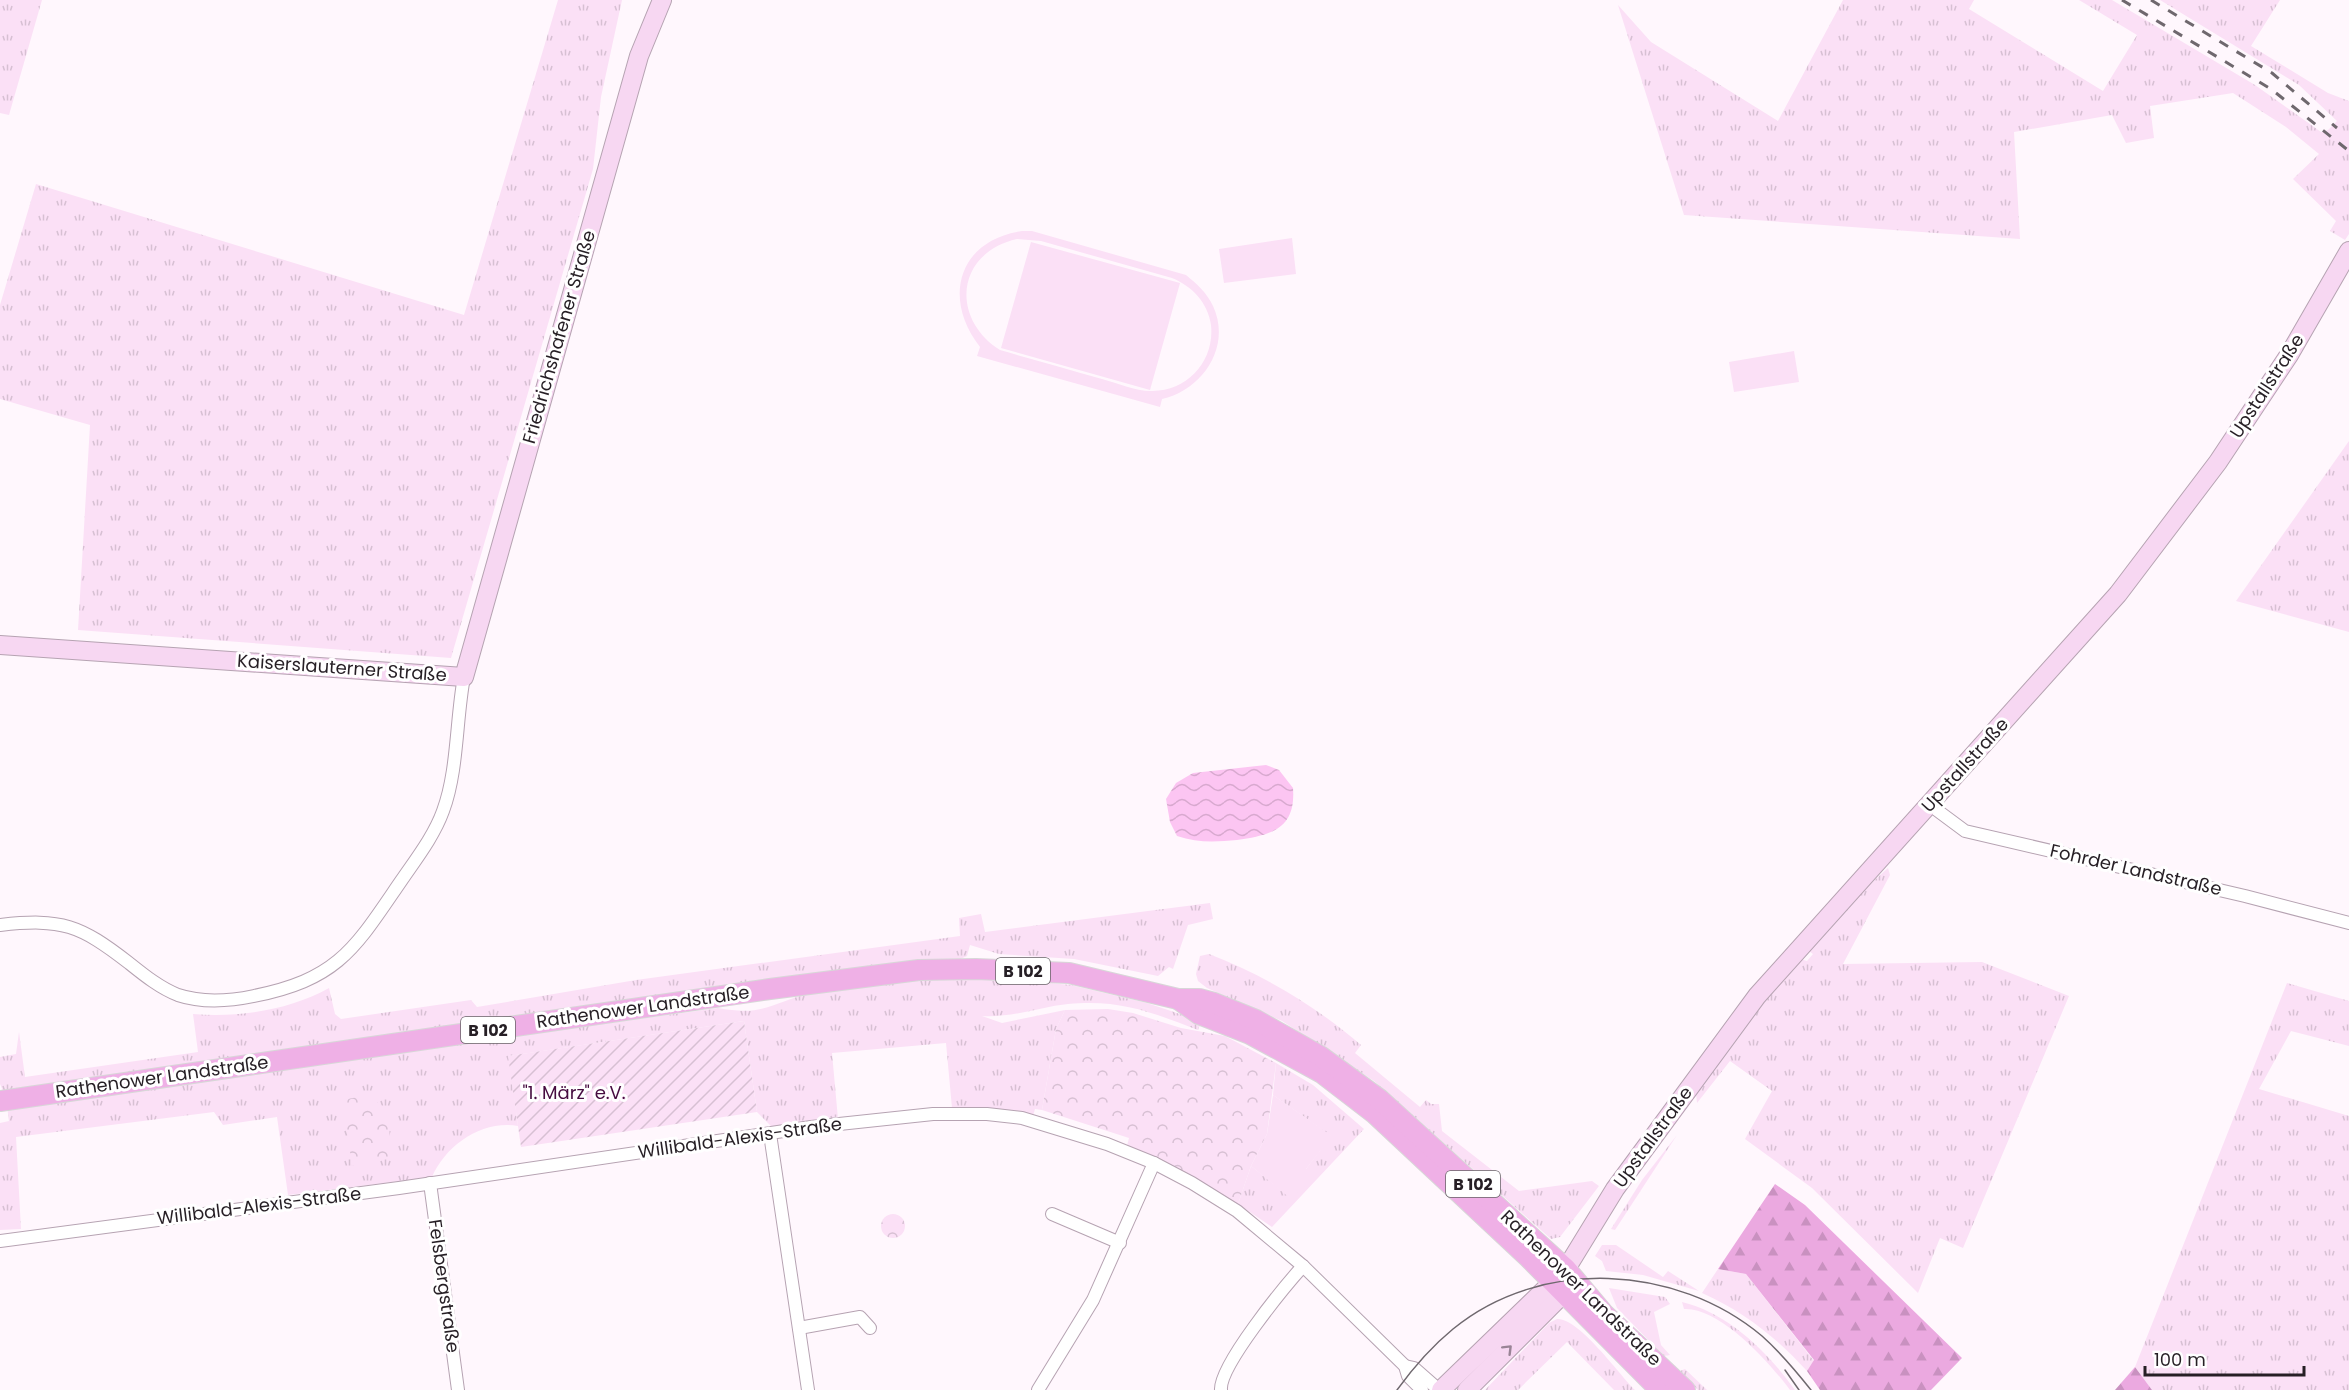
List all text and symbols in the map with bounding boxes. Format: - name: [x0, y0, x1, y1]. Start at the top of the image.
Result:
- street label: Friedrichshafener Straße: [516, 227, 601, 446]
- street label: Upstallstraße: [2224, 329, 2310, 443]
- street label: Kaiserslauterner Straße: [236, 648, 448, 687]
- street label: Upstallstraße: [1915, 712, 2014, 817]
- street label: Fohrder Landstraße: [2048, 838, 2224, 901]
- road number: B 102: [996, 958, 1050, 984]
- street label: Rathenower Landstraße: [535, 979, 751, 1034]
- road number: B 102: [461, 1017, 515, 1043]
- street label: Rathenower Landstraße: [54, 1049, 270, 1104]
- park label: "1. März" e.V.: [522, 1080, 626, 1105]
- street label: Upstallstraße: [1607, 1081, 1698, 1192]
- street label: Willibald-Alexis-Straße: [636, 1111, 843, 1164]
- road number: B 102: [1446, 1171, 1500, 1197]
- street label: Willibald-Alexis-Straße: [155, 1181, 363, 1230]
- street label: Rathenower Landstraße: [1495, 1204, 1667, 1371]
- street label: Felsbergstraße: [423, 1218, 466, 1354]
- scale bar: [2145, 1339, 2304, 1377]
- one-way arrow: [1501, 1345, 1512, 1356]
- text: 100 m: [2154, 1347, 2206, 1372]

